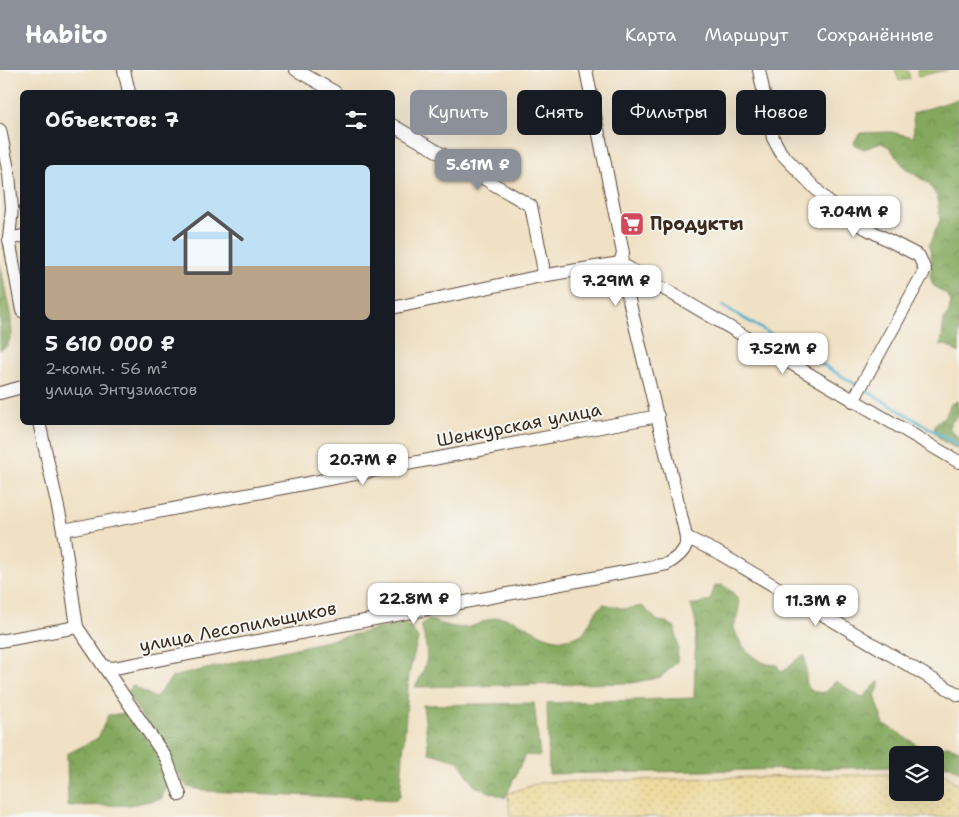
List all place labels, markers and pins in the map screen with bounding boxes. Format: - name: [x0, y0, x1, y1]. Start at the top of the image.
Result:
- pin: 5.61M ₽: [432, 148, 524, 191]
- pin: 7.04M ₽: [808, 196, 900, 238]
- supermarket icon: Продукты: [619, 211, 645, 237]
- place label: Продукты: [650, 212, 744, 236]
- pin: 7.29M ₽: [570, 264, 662, 307]
- pin: 7.52M ₽: [737, 332, 829, 375]
- pin: 20.7M ₽: [317, 444, 409, 486]
- pin: 22.8M ₽: [368, 582, 460, 625]
- pin: 11.3M ₽: [770, 584, 862, 627]

